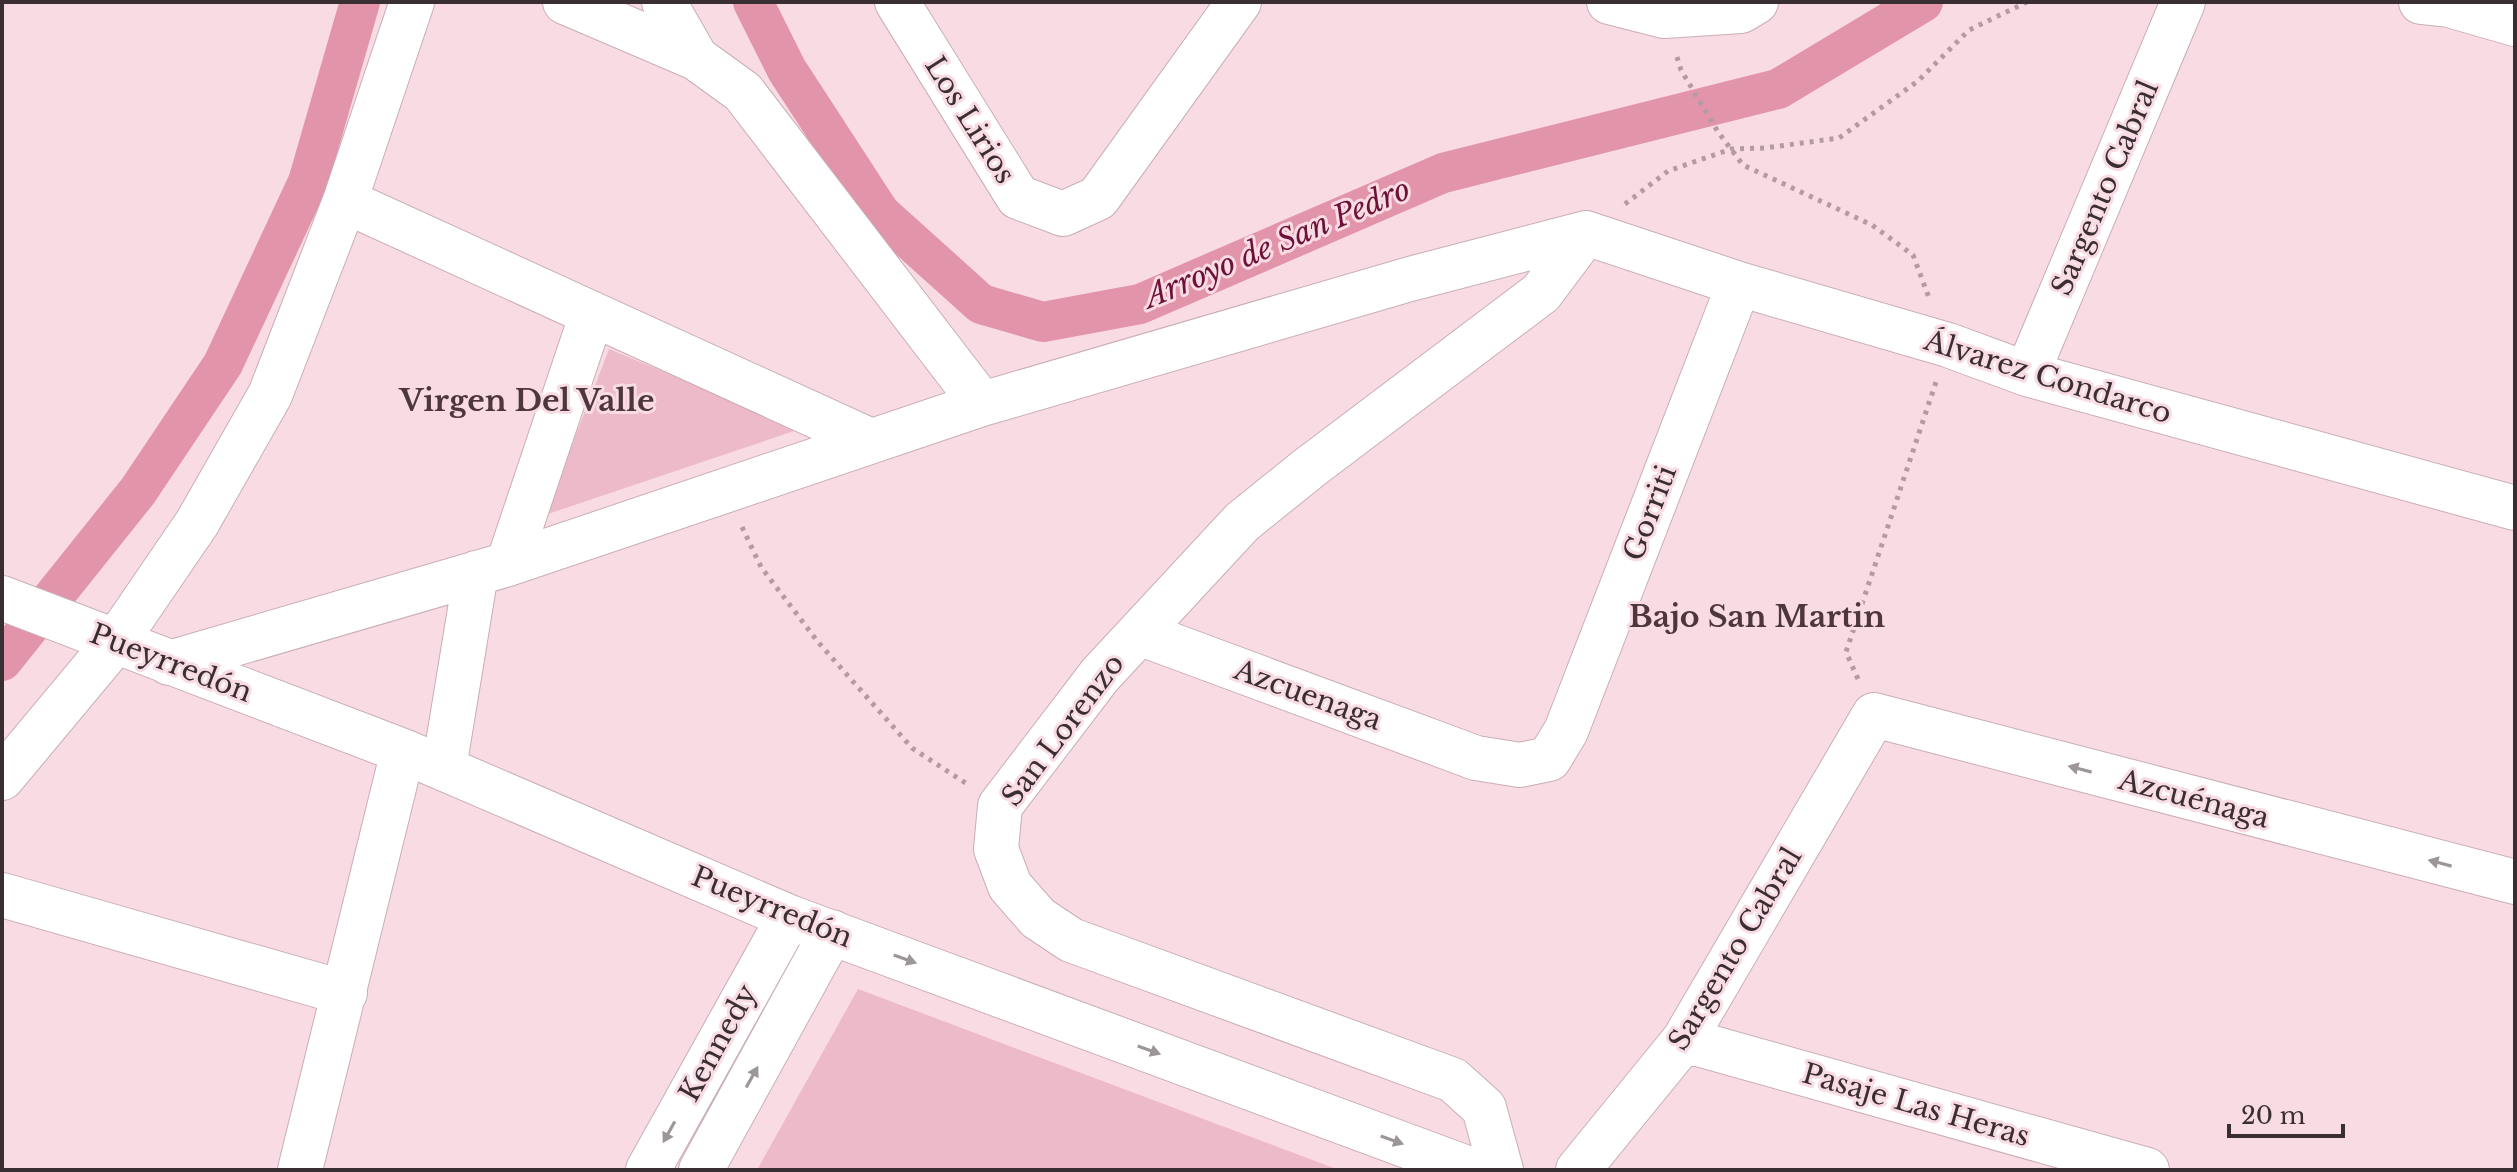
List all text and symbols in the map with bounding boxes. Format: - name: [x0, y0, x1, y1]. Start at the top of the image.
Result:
- street label: Los Lirios: [917, 50, 1023, 190]
- street label: Sargento Cabral: [2044, 75, 2166, 301]
- water label: Arroyo de San Pedro: [1135, 170, 1415, 317]
- street label: Álvarez Condarco: [1919, 322, 2176, 431]
- district label: Virgen Del Valle: [399, 382, 654, 419]
- street label: Gorriti: [1616, 460, 1684, 566]
- district label: Bajo San Martin: [1629, 598, 1885, 635]
- street label: Pueyrredón: [85, 616, 257, 710]
- street label: San Lorenzo: [994, 647, 1132, 813]
- street label: Azcuenaga: [1229, 652, 1387, 738]
- one-way arrow: [2067, 762, 2092, 774]
- street label: Azcuénaga: [2114, 762, 2273, 836]
- street label: Sargento Cabral: [1661, 841, 1809, 1057]
- one-way arrow: [2427, 856, 2452, 868]
- street label: Pueyrredón: [686, 859, 858, 955]
- one-way arrow: [893, 953, 917, 966]
- street label: Kennedy: [672, 978, 764, 1108]
- one-way arrow: [1137, 1044, 1161, 1056]
- street label: Pasaje Las Heras: [1798, 1056, 2034, 1154]
- one-way arrow: [745, 1066, 759, 1088]
- scale bar: [2229, 1088, 2343, 1138]
- text: 20 m: [2241, 1101, 2306, 1130]
- one-way arrow: [662, 1121, 676, 1143]
- one-way arrow: [1380, 1134, 1404, 1147]

